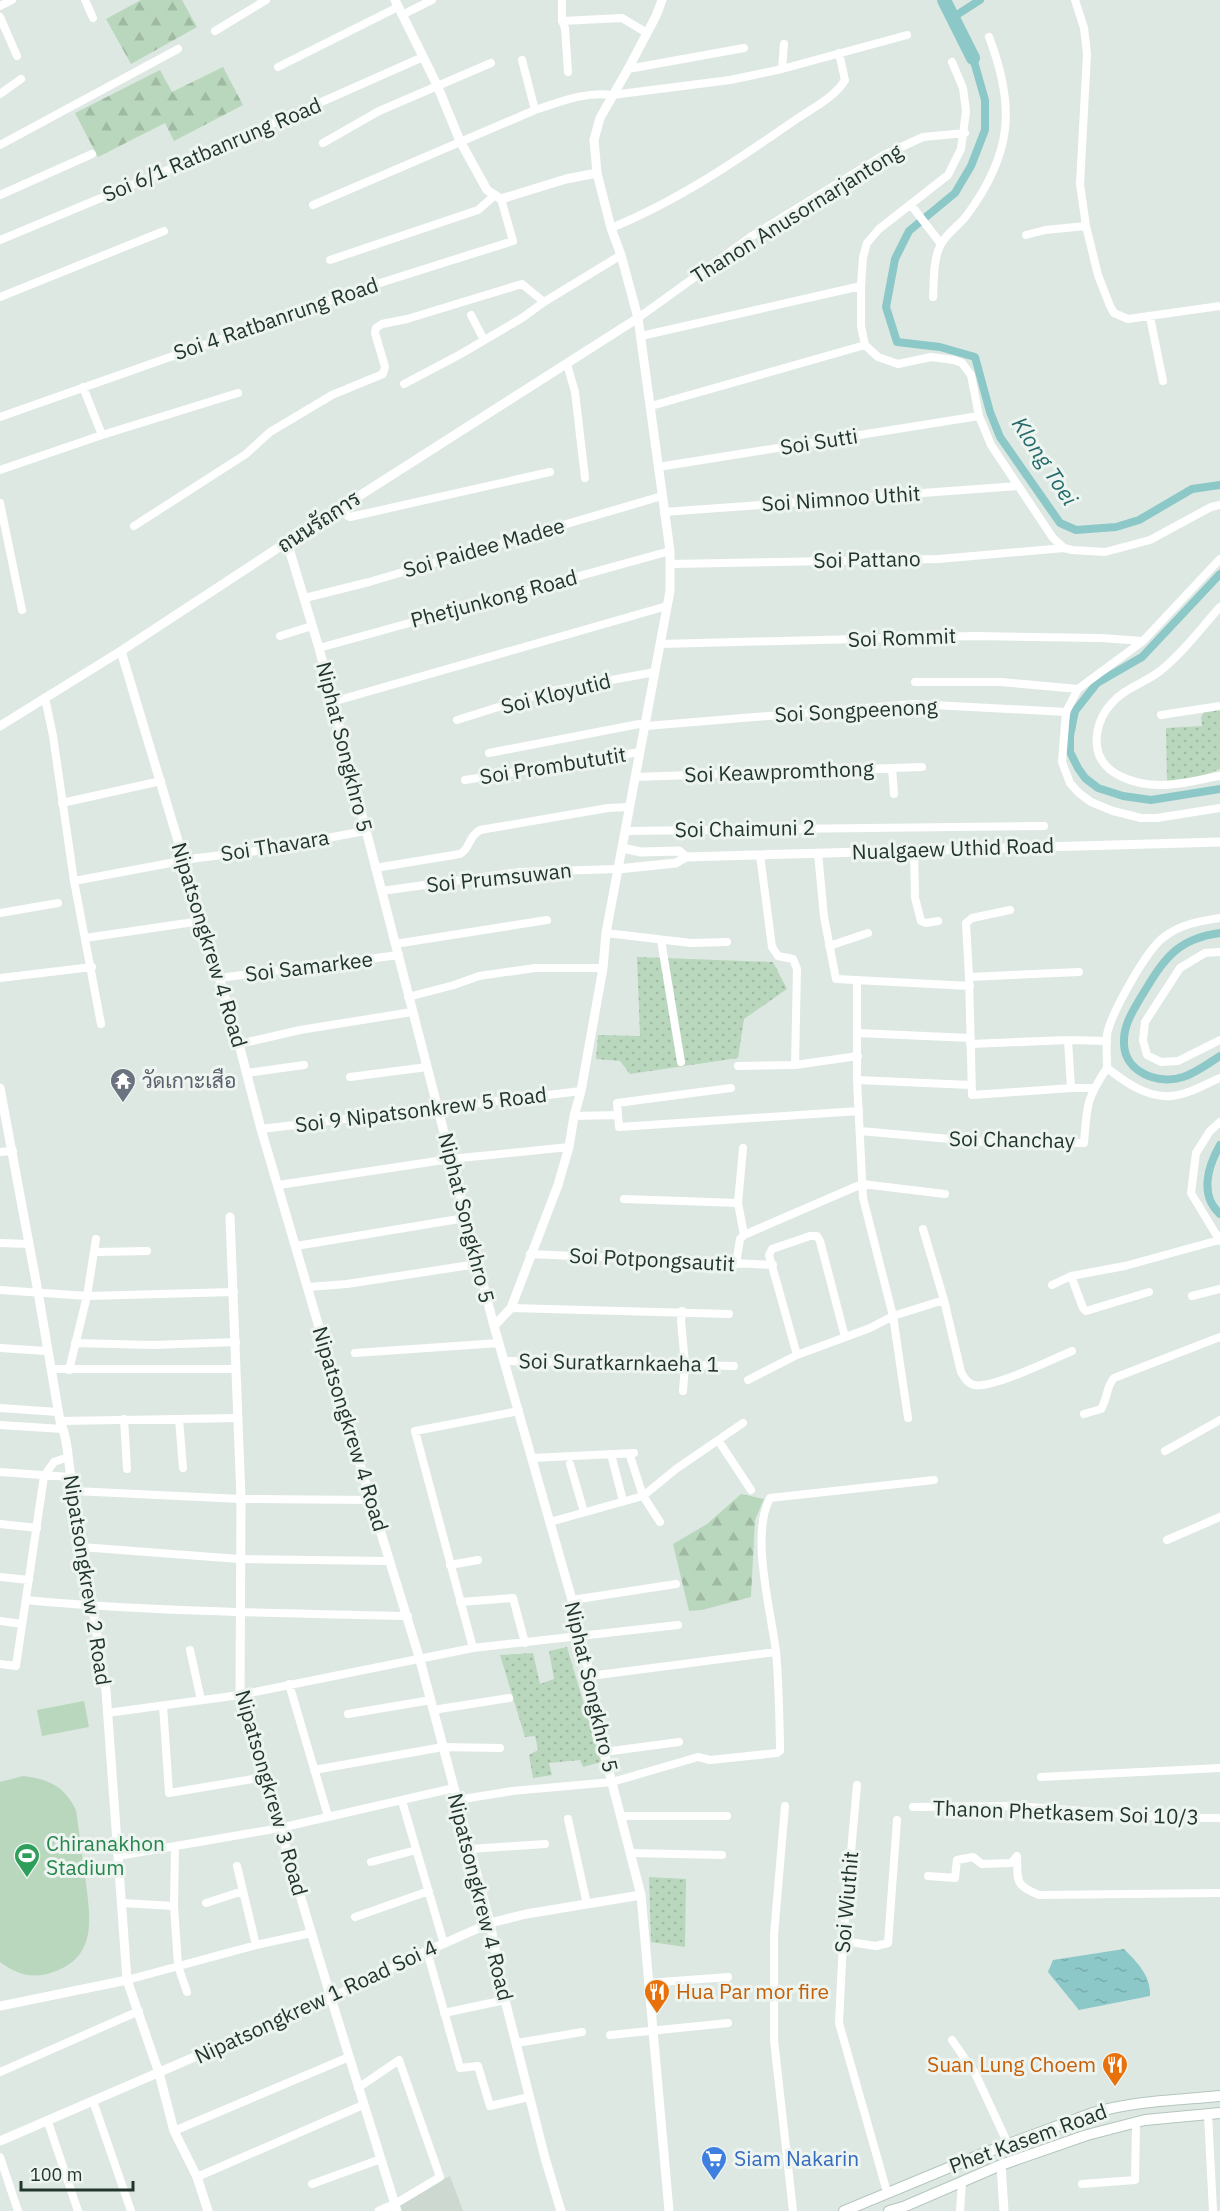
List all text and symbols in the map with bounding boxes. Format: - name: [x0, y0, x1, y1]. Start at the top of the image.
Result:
- street label: Soi 6/1 Ratbanrung Road: [98, 90, 325, 208]
- street label: Thanon Anusornarjantong: [686, 137, 907, 290]
- street label: Soi 4 Ratbanrung Road: [170, 270, 382, 366]
- water label: Klong Toei: [1006, 411, 1085, 511]
- street label: Soi Sutti: [778, 421, 860, 461]
- street label: Soi Nimnoo Uthit: [761, 478, 921, 518]
- street label: ถนนรัถการ: [272, 484, 365, 558]
- street label: Soi Paidee Madee: [400, 511, 568, 583]
- street label: Soi Pattano: [813, 544, 921, 574]
- street label: Phetjunkong Road: [407, 562, 580, 634]
- street label: Soi Rommit: [847, 621, 957, 653]
- street label: Niphat Songkhro 5: [310, 659, 380, 835]
- street label: Soi Kloyutid: [498, 666, 614, 720]
- street label: Soi Songpeenong: [774, 692, 938, 728]
- street label: Soi Prombututit: [478, 740, 628, 790]
- street label: Soi Keawpromthong: [684, 754, 874, 788]
- street label: Soi Chaimuni 2: [674, 813, 816, 843]
- street label: Soi Thavara: [219, 823, 331, 867]
- street label: Nualgaew Uthid Road: [851, 830, 1055, 866]
- street label: Nipatsongkrew 4 Road: [165, 839, 254, 1051]
- street label: Soi Prumsuwan: [425, 855, 573, 899]
- street label: Soi Samarkee: [243, 944, 374, 988]
- temple icon: วัดเกาะเสือ: [108, 1066, 138, 1104]
- place label: วัดเกาะเสือ: [142, 1066, 236, 1094]
- street label: Soi 9 Nipatsonkrew 5 Road: [293, 1080, 548, 1138]
- street label: Soi Chanchay: [949, 1124, 1076, 1154]
- street label: Niphat Songkhro 5: [432, 1130, 502, 1306]
- street label: Soi Potpongsautit: [568, 1241, 736, 1277]
- street label: Nipatsongkrew 4 Road: [306, 1323, 395, 1535]
- street label: Soi Suratkarnkaeha 1: [518, 1346, 720, 1378]
- street label: Nipatsongkrew 2 Road: [58, 1473, 118, 1687]
- street label: Niphat Songkhro 5: [559, 1599, 625, 1775]
- street label: Nipatsongkrew 3 Road: [229, 1687, 315, 1899]
- street label: Nipatsongkrew 4 Road: [442, 1790, 520, 2003]
- street label: Thanon Phetkasem Soi 10/3: [932, 1793, 1200, 1831]
- place label: Chiranakhon Stadium: [46, 1829, 165, 1881]
- sports icon: Chiranakhon Stadium: [12, 1841, 42, 1879]
- street label: Soi Wiuthit: [828, 1850, 864, 1954]
- street label: Nipatsongkrew 1 Road Soi 4: [190, 1932, 441, 2070]
- restaurant icon: Hua Par mor fire: [642, 1977, 672, 2015]
- place label: Hua Par mor fire: [676, 1977, 829, 2005]
- place label: Suan Lung Choem: [927, 2050, 1096, 2078]
- restaurant icon: Suan Lung Choem: [1100, 2050, 1130, 2088]
- street label: Phet Kasem Road: [945, 2097, 1110, 2180]
- supermarket icon: Siam Nakarin: [699, 2144, 729, 2182]
- place label: Siam Nakarin: [734, 2144, 859, 2172]
- scale bar: [21, 2154, 134, 2192]
- text: 100 m: [30, 2163, 82, 2186]

